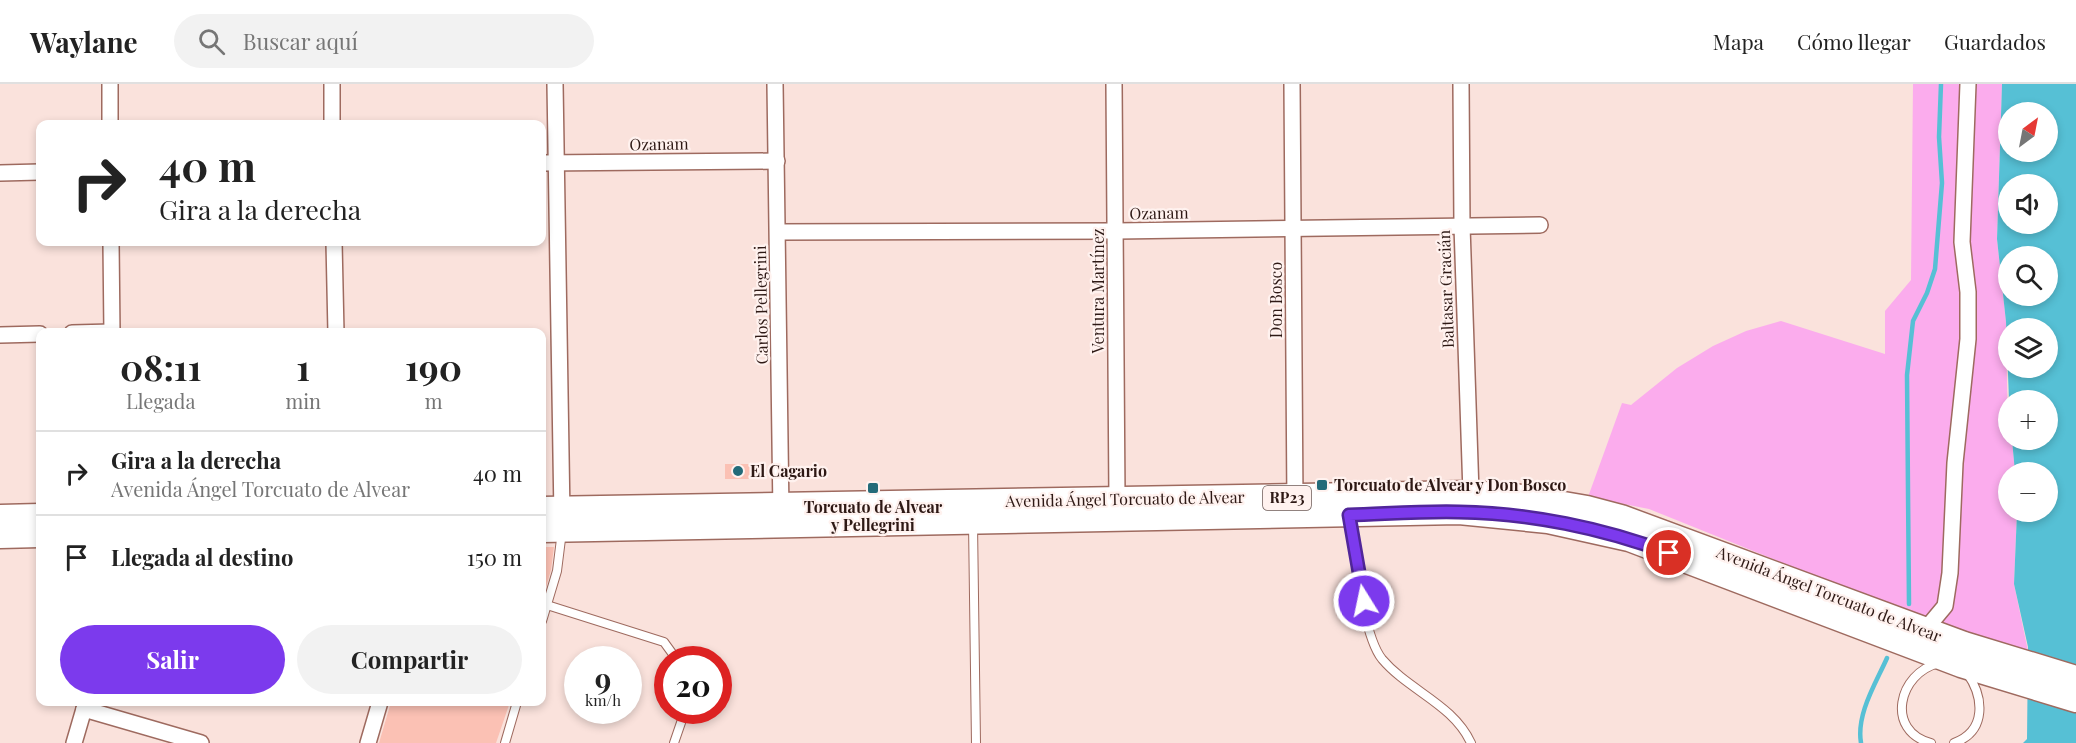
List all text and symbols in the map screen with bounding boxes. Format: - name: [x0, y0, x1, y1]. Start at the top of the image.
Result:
- search box: [174, 14, 594, 68]
- text: Waylane: [30, 23, 138, 60]
- icon: search: [195, 25, 228, 58]
- text: Buscar aquí: [243, 26, 358, 56]
- text: Mapa: [1713, 27, 1764, 55]
- text: Cómo llegar: [1797, 27, 1911, 55]
- text: Guardados: [1944, 27, 2046, 55]
- north arrow: [1998, 102, 2058, 162]
- map controls: [1998, 102, 2058, 522]
- street label: Ozanam: [629, 132, 689, 155]
- text: 40 m: [159, 137, 256, 193]
- icon: right: [60, 144, 138, 222]
- button: sound: [1998, 174, 2058, 234]
- text: Gira a la derecha: [159, 191, 361, 227]
- street label: Ozanam: [1129, 201, 1189, 224]
- street label: Ventura Martínez: [1087, 228, 1108, 355]
- street label: Baltasar Gracián: [1433, 229, 1458, 349]
- street label: Carlos Pellegrini: [749, 245, 772, 365]
- button: search: [1998, 246, 2058, 306]
- street label: Don Bosco: [1265, 262, 1286, 338]
- button: layers: [1998, 318, 2058, 378]
- text: 08:11: [120, 342, 201, 390]
- text: 1: [296, 342, 310, 390]
- text: 190: [405, 342, 462, 390]
- text: Llegada: [126, 387, 195, 414]
- text: min: [285, 387, 321, 414]
- text: m: [425, 387, 442, 414]
- button: +: [1998, 390, 2058, 450]
- text: Gira a la derecha: [111, 445, 281, 475]
- icon: right: [60, 457, 93, 490]
- text: 40 m: [473, 458, 522, 488]
- place label: El Cagario: [750, 460, 827, 481]
- button: −: [1998, 462, 2058, 522]
- marker: El Cagario: [731, 464, 745, 478]
- place label: Torcuato de Alvear y Don Bosco: [1334, 474, 1566, 495]
- text: Avenida Ángel Torcuato de Alvear: [111, 475, 410, 502]
- marker: Torcuato de Alvear y Don Bosco: [1315, 478, 1329, 492]
- marker: Torcuato de Alvear y Pellegrini: [866, 481, 880, 495]
- street label: Avenida Ángel Torcuato de Alvear: [1004, 486, 1245, 511]
- road number: RP23: [1263, 486, 1311, 510]
- place label: Torcuato de Alvear y Pellegrini: [804, 496, 943, 535]
- pin: [1643, 527, 1694, 578]
- icon: arrive: [1652, 536, 1685, 569]
- street label: Avenida Ángel Torcuato de Alvear: [1713, 540, 1945, 646]
- icon: arrive: [60, 541, 93, 574]
- text: Llegada al destino: [111, 542, 293, 572]
- text: 150 m: [467, 542, 522, 572]
- position arrow: [1332, 569, 1396, 633]
- button: Salir: [60, 625, 285, 694]
- button: Compartir: [297, 625, 522, 694]
- speed limit sign: 20: [654, 646, 732, 724]
- text: 9: [595, 658, 611, 698]
- text: km/h: [585, 690, 621, 710]

